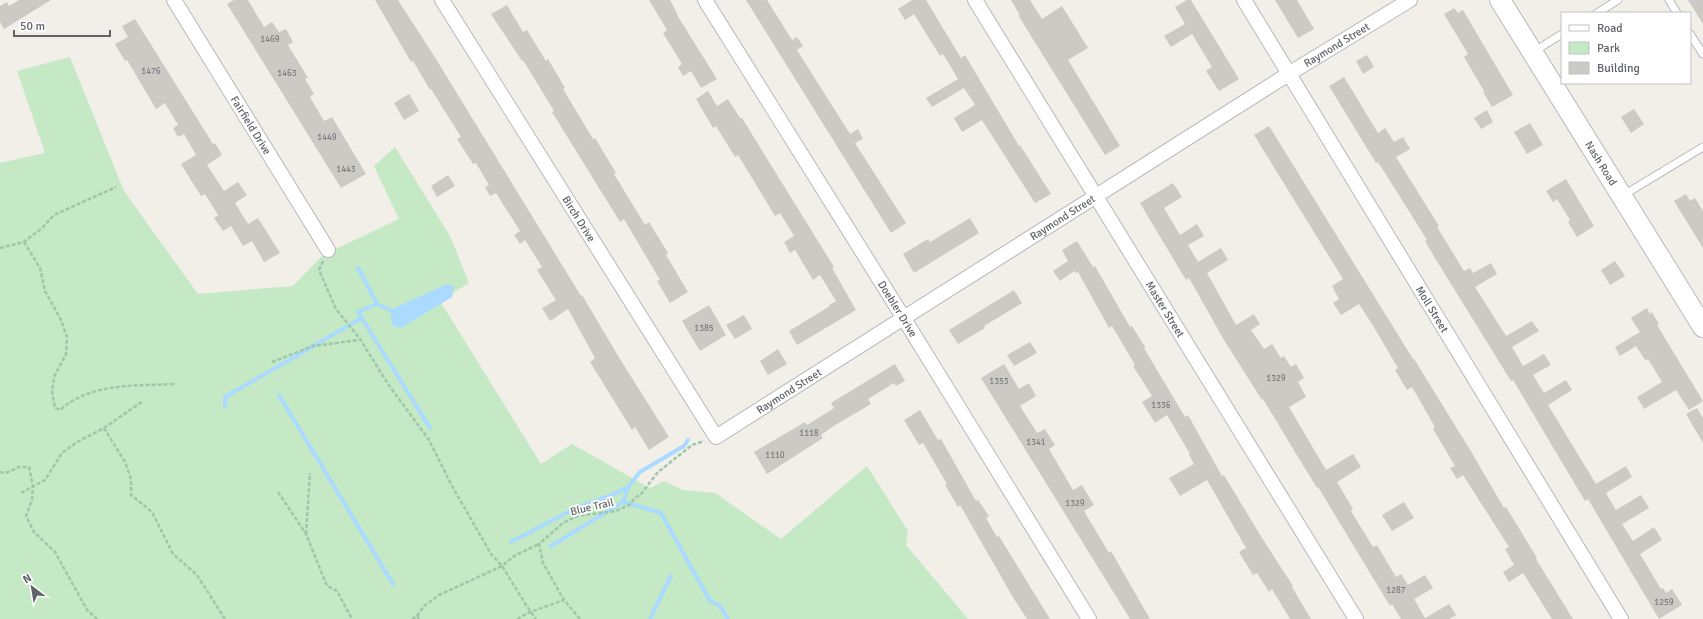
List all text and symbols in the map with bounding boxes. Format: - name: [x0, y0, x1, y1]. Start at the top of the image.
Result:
- scale bar: [14, 12, 110, 38]
- legend: [1561, 12, 1691, 84]
- text: 50 m: [20, 19, 45, 34]
- street label: Raymond Street: [1301, 20, 1372, 70]
- text: Road: [1597, 21, 1623, 36]
- house number: 1469: [260, 34, 280, 45]
- text: Park: [1597, 41, 1620, 56]
- text: Building: [1597, 61, 1640, 76]
- house number: 1476: [141, 66, 161, 77]
- house number: 1463: [277, 68, 297, 79]
- street label: Fairfield Drive: [228, 93, 274, 157]
- house number: 1449: [317, 132, 337, 143]
- street label: Nash Road: [1583, 138, 1620, 188]
- house number: 1443: [336, 164, 356, 175]
- street label: Raymond Street: [1027, 192, 1098, 243]
- street label: Birch Drive: [560, 193, 598, 244]
- street label: Doebler Drive: [875, 278, 920, 339]
- street label: Master Street: [1143, 279, 1188, 340]
- street label: Moll Street: [1413, 284, 1451, 335]
- house number: 1385: [694, 323, 714, 334]
- street label: Raymond Street: [754, 365, 824, 416]
- house number: 1329: [1266, 373, 1286, 384]
- house number: 1353: [989, 376, 1009, 387]
- house number: 1336: [1151, 400, 1171, 411]
- house number: 1118: [799, 428, 819, 439]
- house number: 1341: [1026, 437, 1046, 448]
- house number: 1110: [765, 450, 785, 461]
- street label: Blue Trail: [569, 496, 615, 518]
- house number: 1329: [1065, 498, 1085, 509]
- north arrow: [12, 567, 52, 607]
- text: N: [20, 571, 34, 586]
- house number: 1287: [1386, 585, 1406, 596]
- house number: 1259: [1654, 597, 1674, 608]

